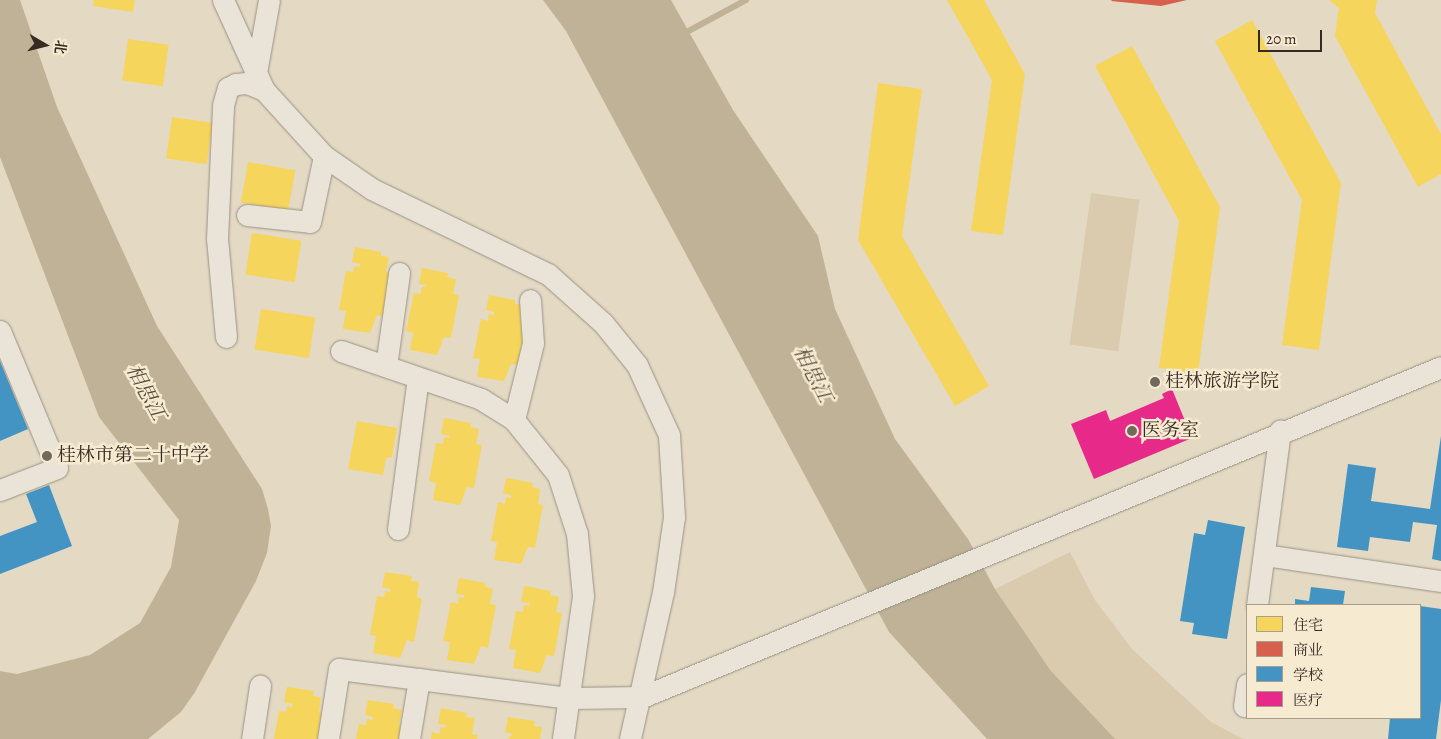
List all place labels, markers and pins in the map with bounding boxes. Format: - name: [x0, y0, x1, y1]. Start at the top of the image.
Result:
- place label: 桂林旅游学院: [1165, 371, 1279, 393]
- marker: 桂林旅游学院: [1149, 376, 1161, 388]
- place label: 医务室: [1142, 420, 1199, 442]
- marker: 医务室: [1126, 425, 1138, 437]
- place label: 桂林市第二十中学: [57, 445, 209, 467]
- marker: 桂林市第二十中学: [41, 450, 53, 462]

